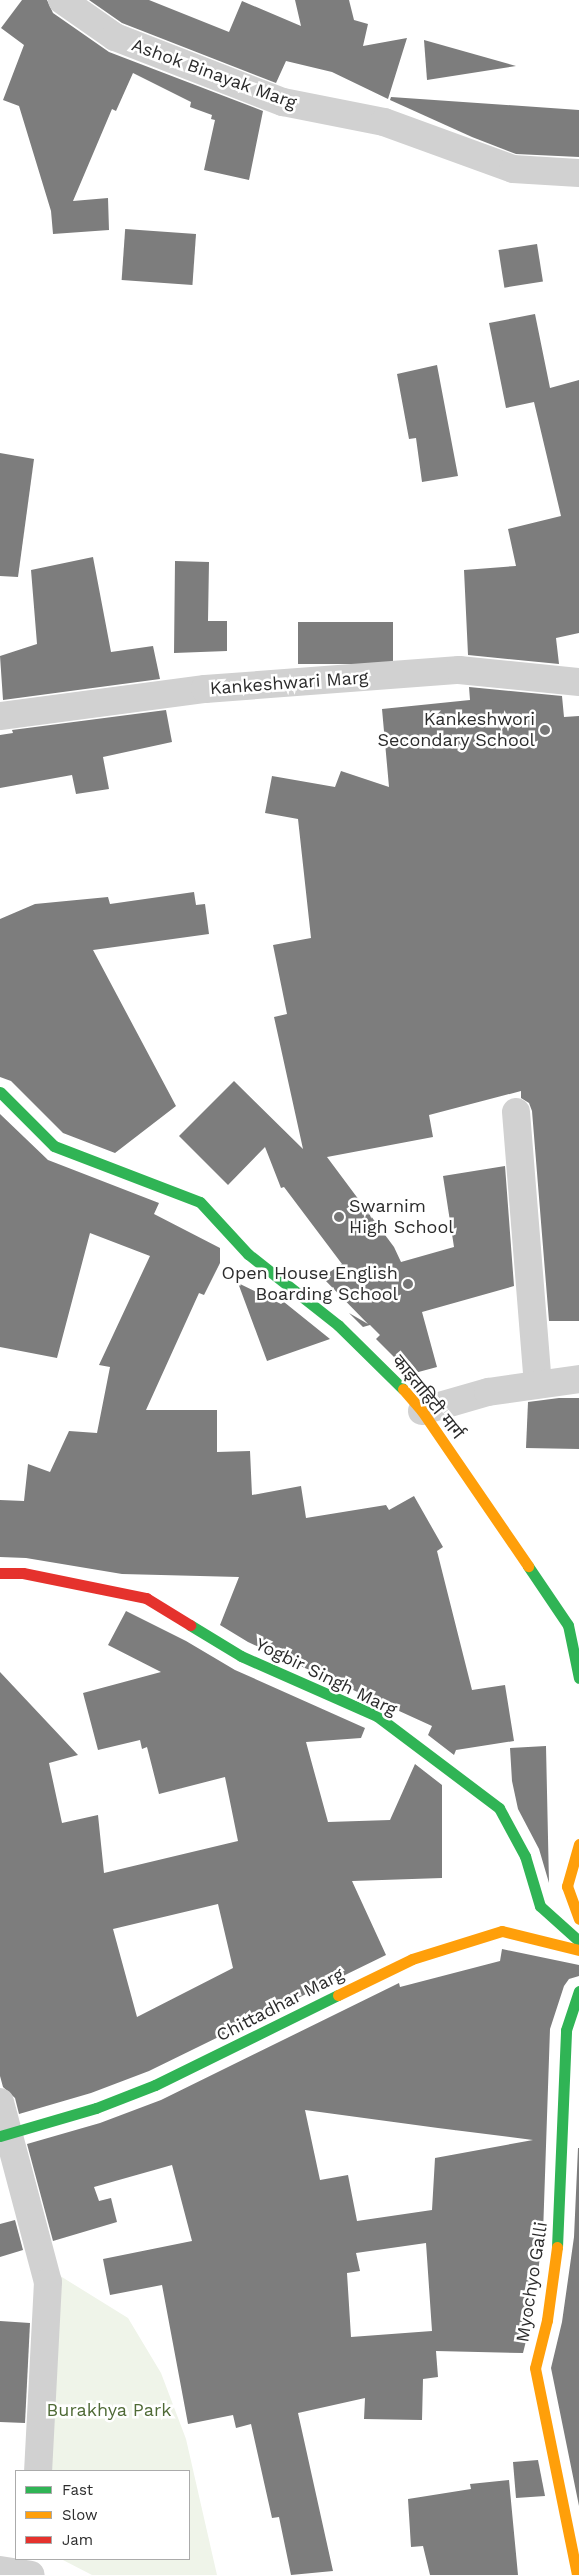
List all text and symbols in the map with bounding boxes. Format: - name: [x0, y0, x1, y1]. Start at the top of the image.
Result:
- street label: Ashok Binayak Marg: [128, 34, 300, 114]
- street label: Kankeshwari Marg: [209, 667, 369, 699]
- place label: Kankeshwori Secondary School: [377, 709, 535, 752]
- marker: Kankeshwori Secondary School: [539, 724, 551, 736]
- place label: Swarnim High School: [349, 1196, 454, 1238]
- marker: Swarnim High School: [333, 1211, 345, 1223]
- place label: Open House English Boarding School: [222, 1263, 398, 1306]
- marker: Open House English Boarding School: [402, 1278, 414, 1290]
- street label: काइताहिटी मार्ग: [388, 1351, 468, 1443]
- street label: Yogbir Singh Marg: [252, 1633, 400, 1721]
- street label: Chittadhar Marg: [213, 1964, 347, 2046]
- street label: Myochyo Galli: [512, 2220, 552, 2344]
- park label: Burakhya Park: [46, 2399, 172, 2421]
- legend: [15, 2470, 190, 2560]
- text: Fast: [62, 2481, 93, 2499]
- text: Slow: [62, 2506, 98, 2524]
- text: Jam: [62, 2531, 93, 2549]

